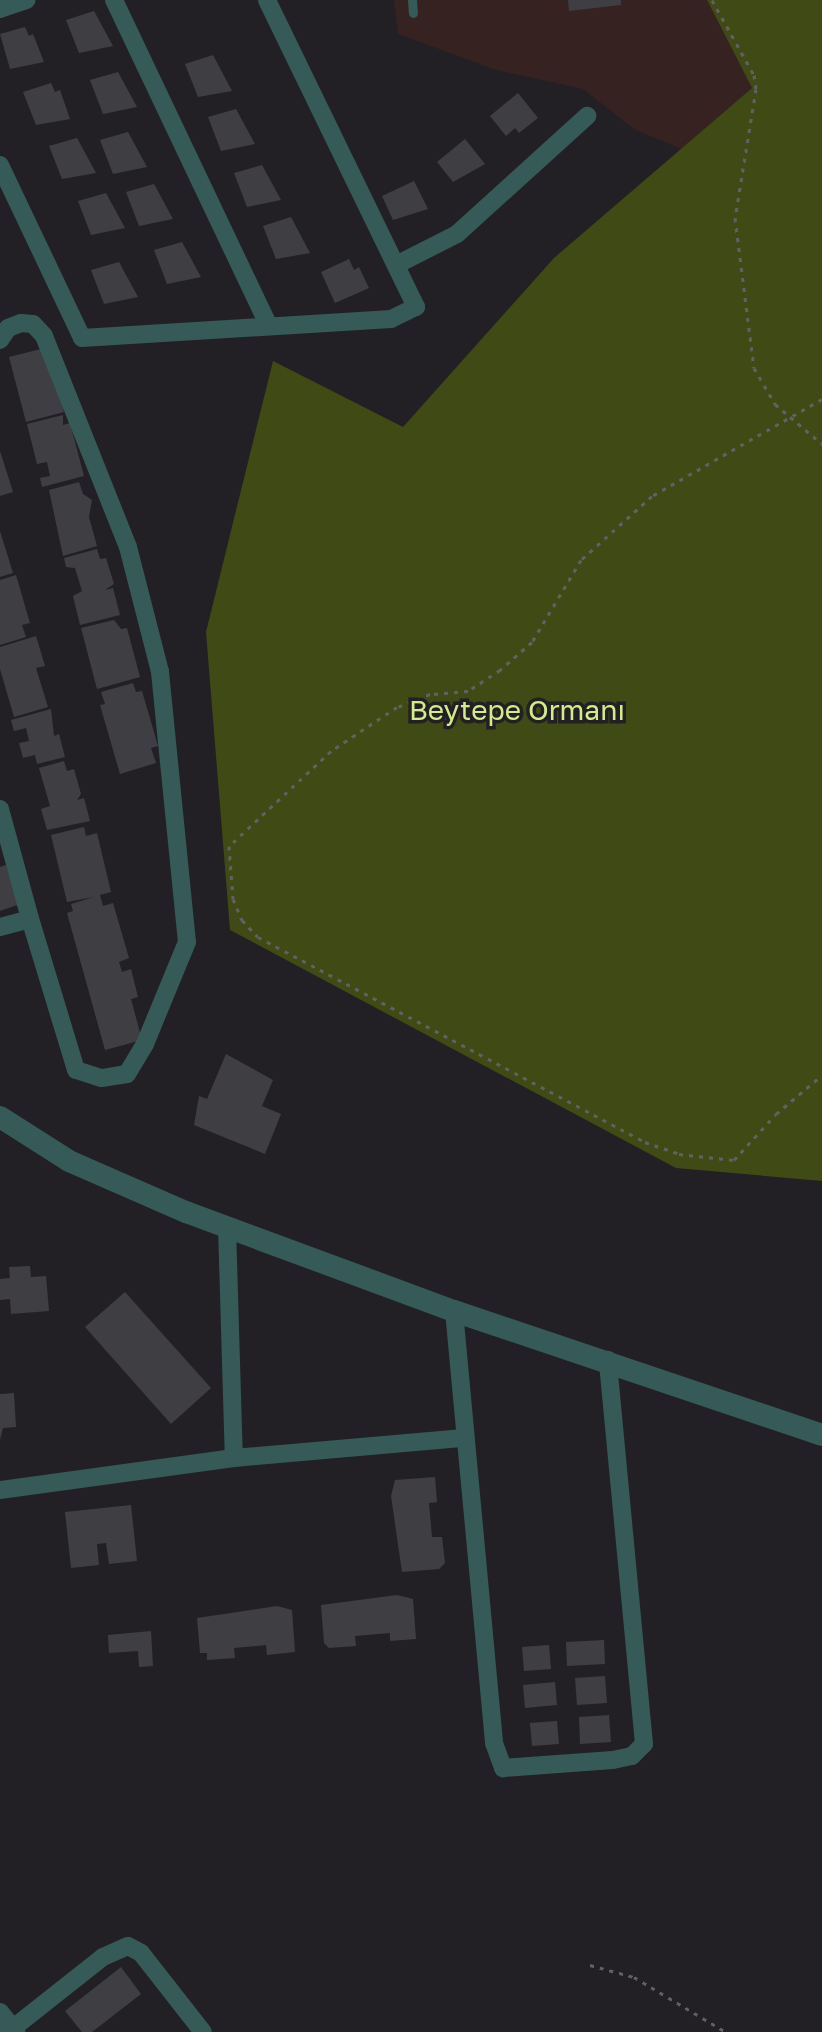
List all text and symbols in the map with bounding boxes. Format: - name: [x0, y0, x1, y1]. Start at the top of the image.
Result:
- park label: Beytepe Ormanı: [409, 693, 625, 727]

